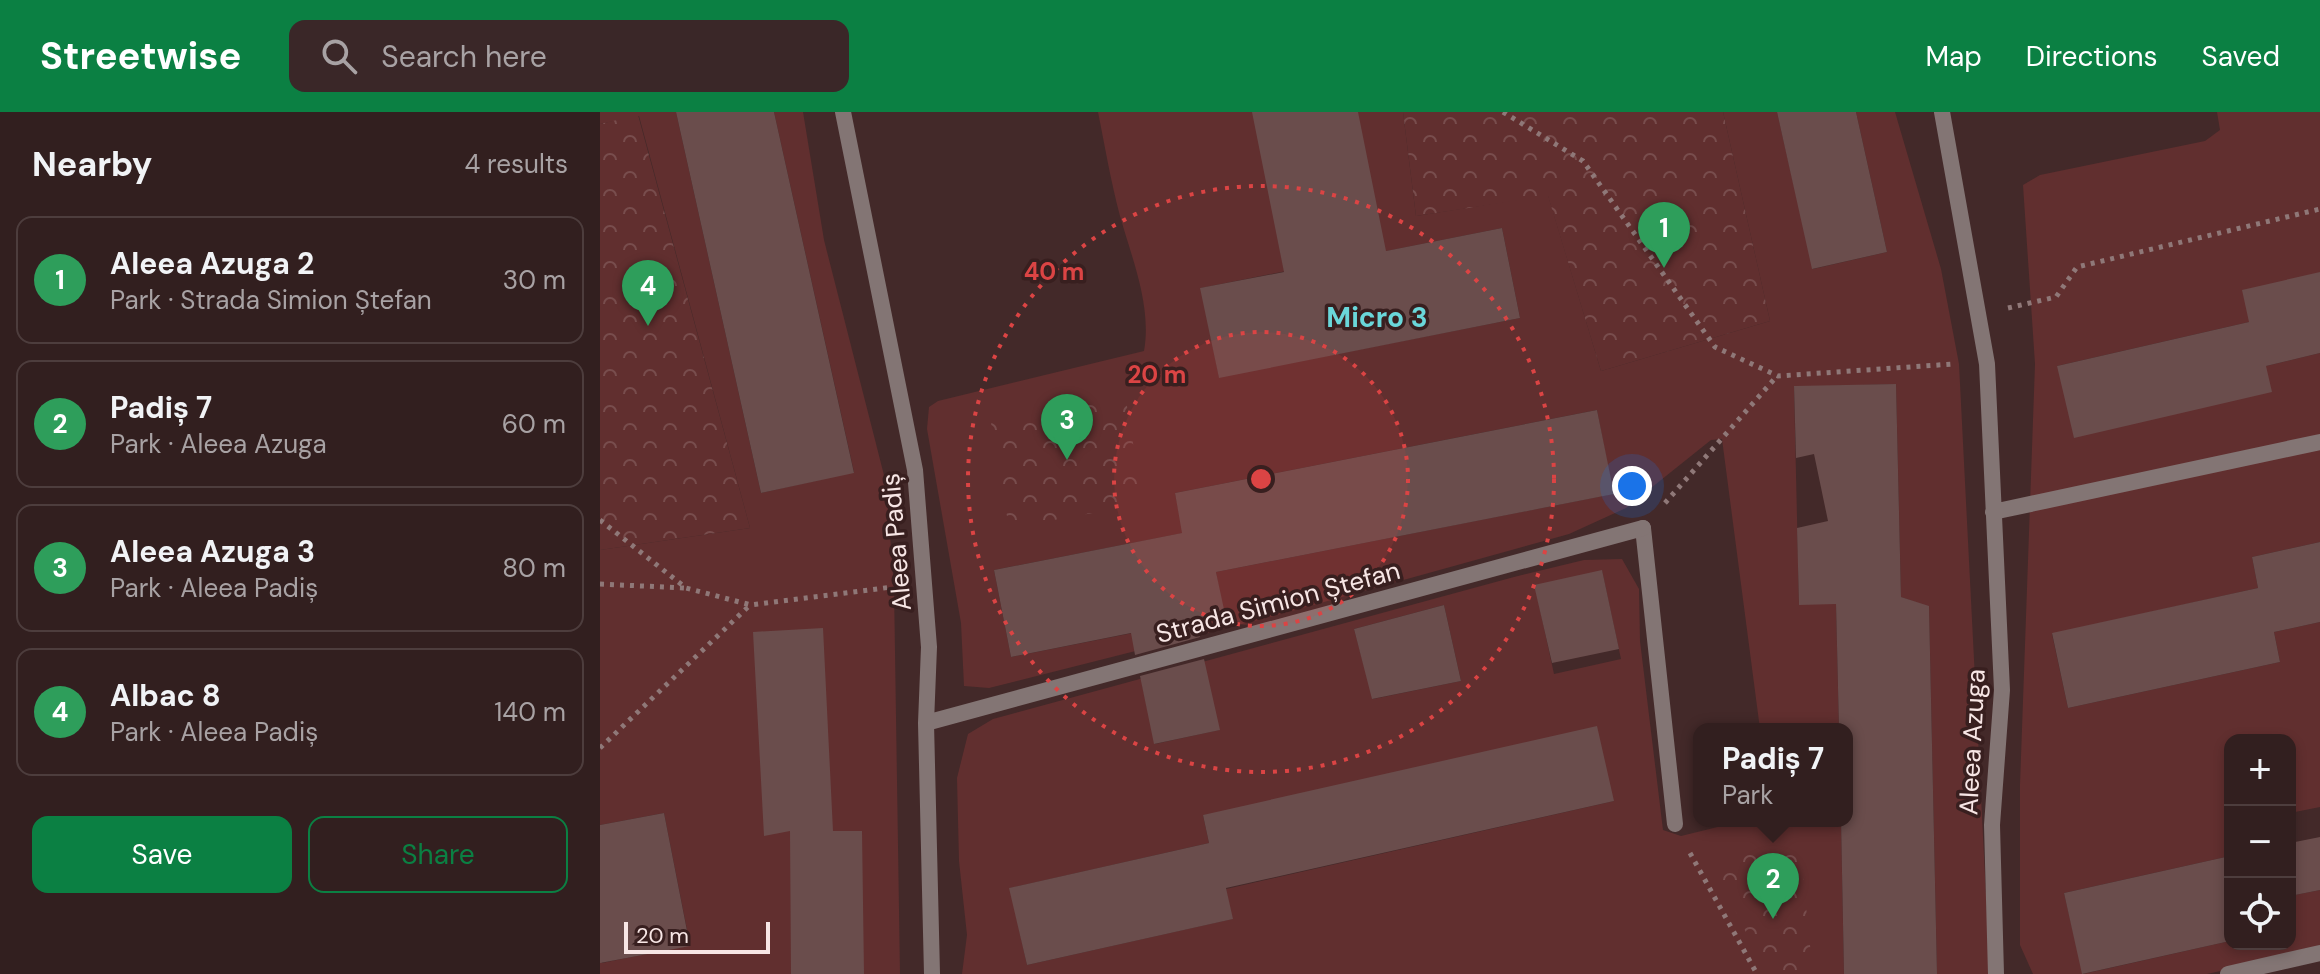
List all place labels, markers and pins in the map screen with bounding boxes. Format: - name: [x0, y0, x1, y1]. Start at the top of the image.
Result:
- pin: 1: [1638, 202, 1690, 268]
- pin: 4: [622, 260, 674, 326]
- pin: 3: [1041, 394, 1093, 460]
- centre of rings: [1247, 465, 1275, 493]
- pin: 2: [1747, 853, 1799, 919]

